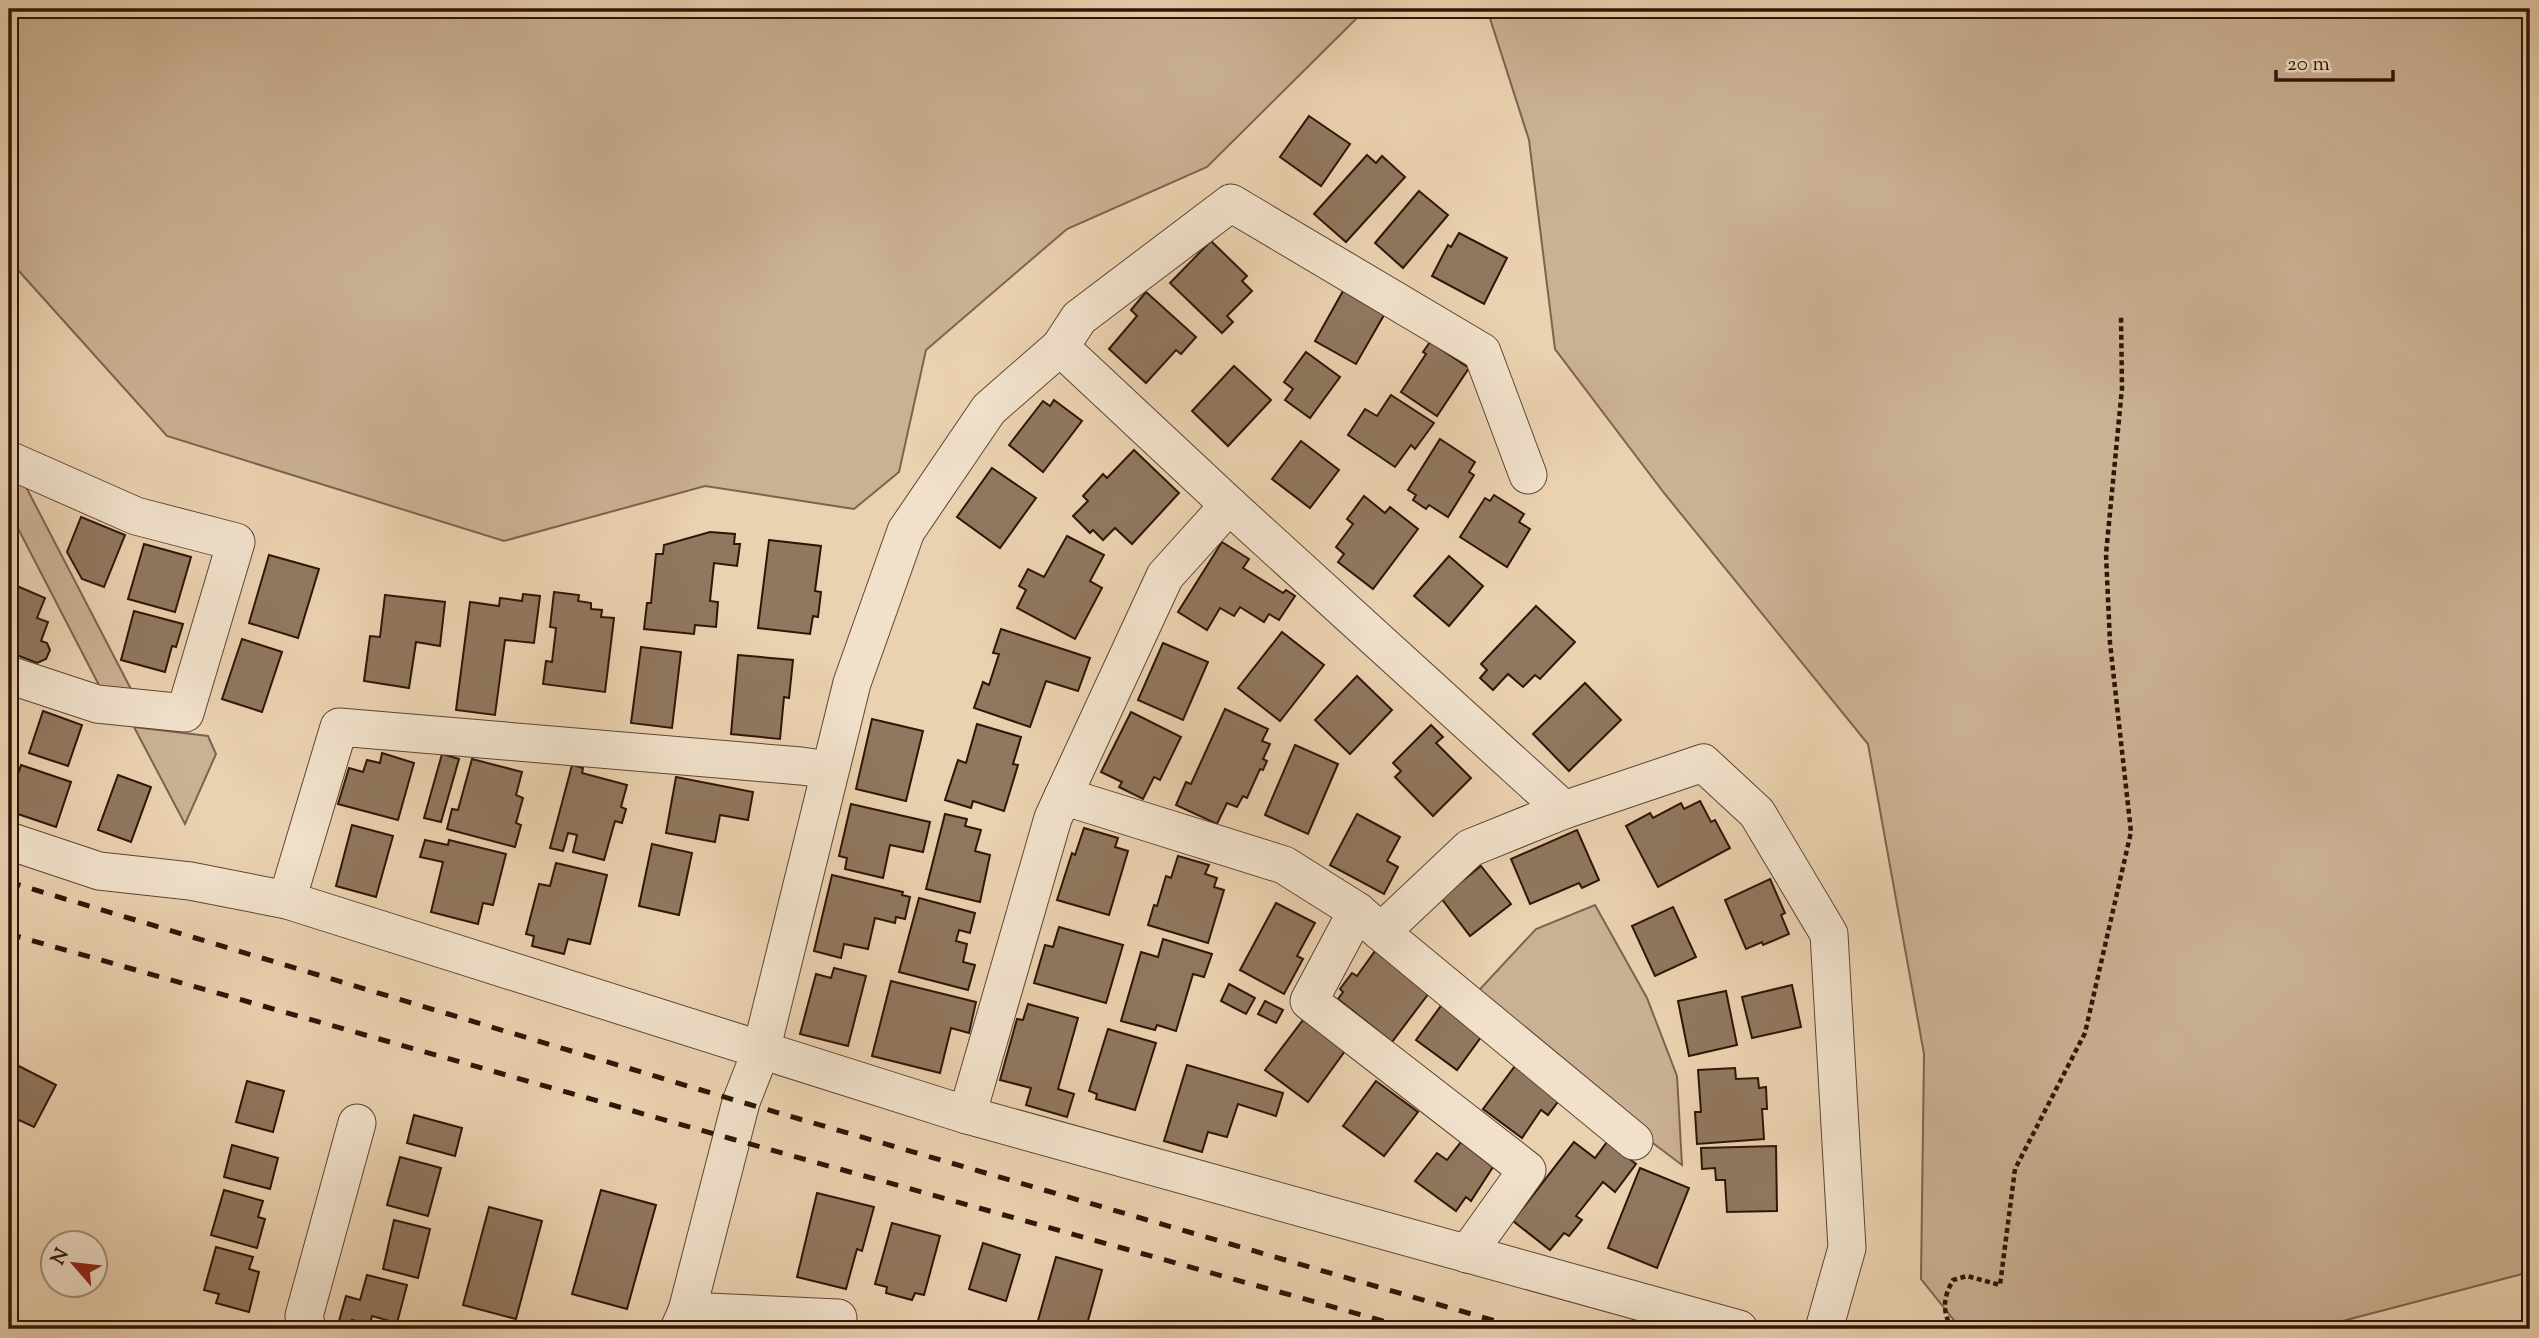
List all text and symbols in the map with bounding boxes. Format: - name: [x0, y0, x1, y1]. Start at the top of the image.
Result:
- scale bar: [2276, 38, 2394, 82]
- text: 20 m: [2287, 50, 2330, 80]
- north arrow: [38, 1230, 108, 1300]
- text: N: [46, 1244, 77, 1270]

